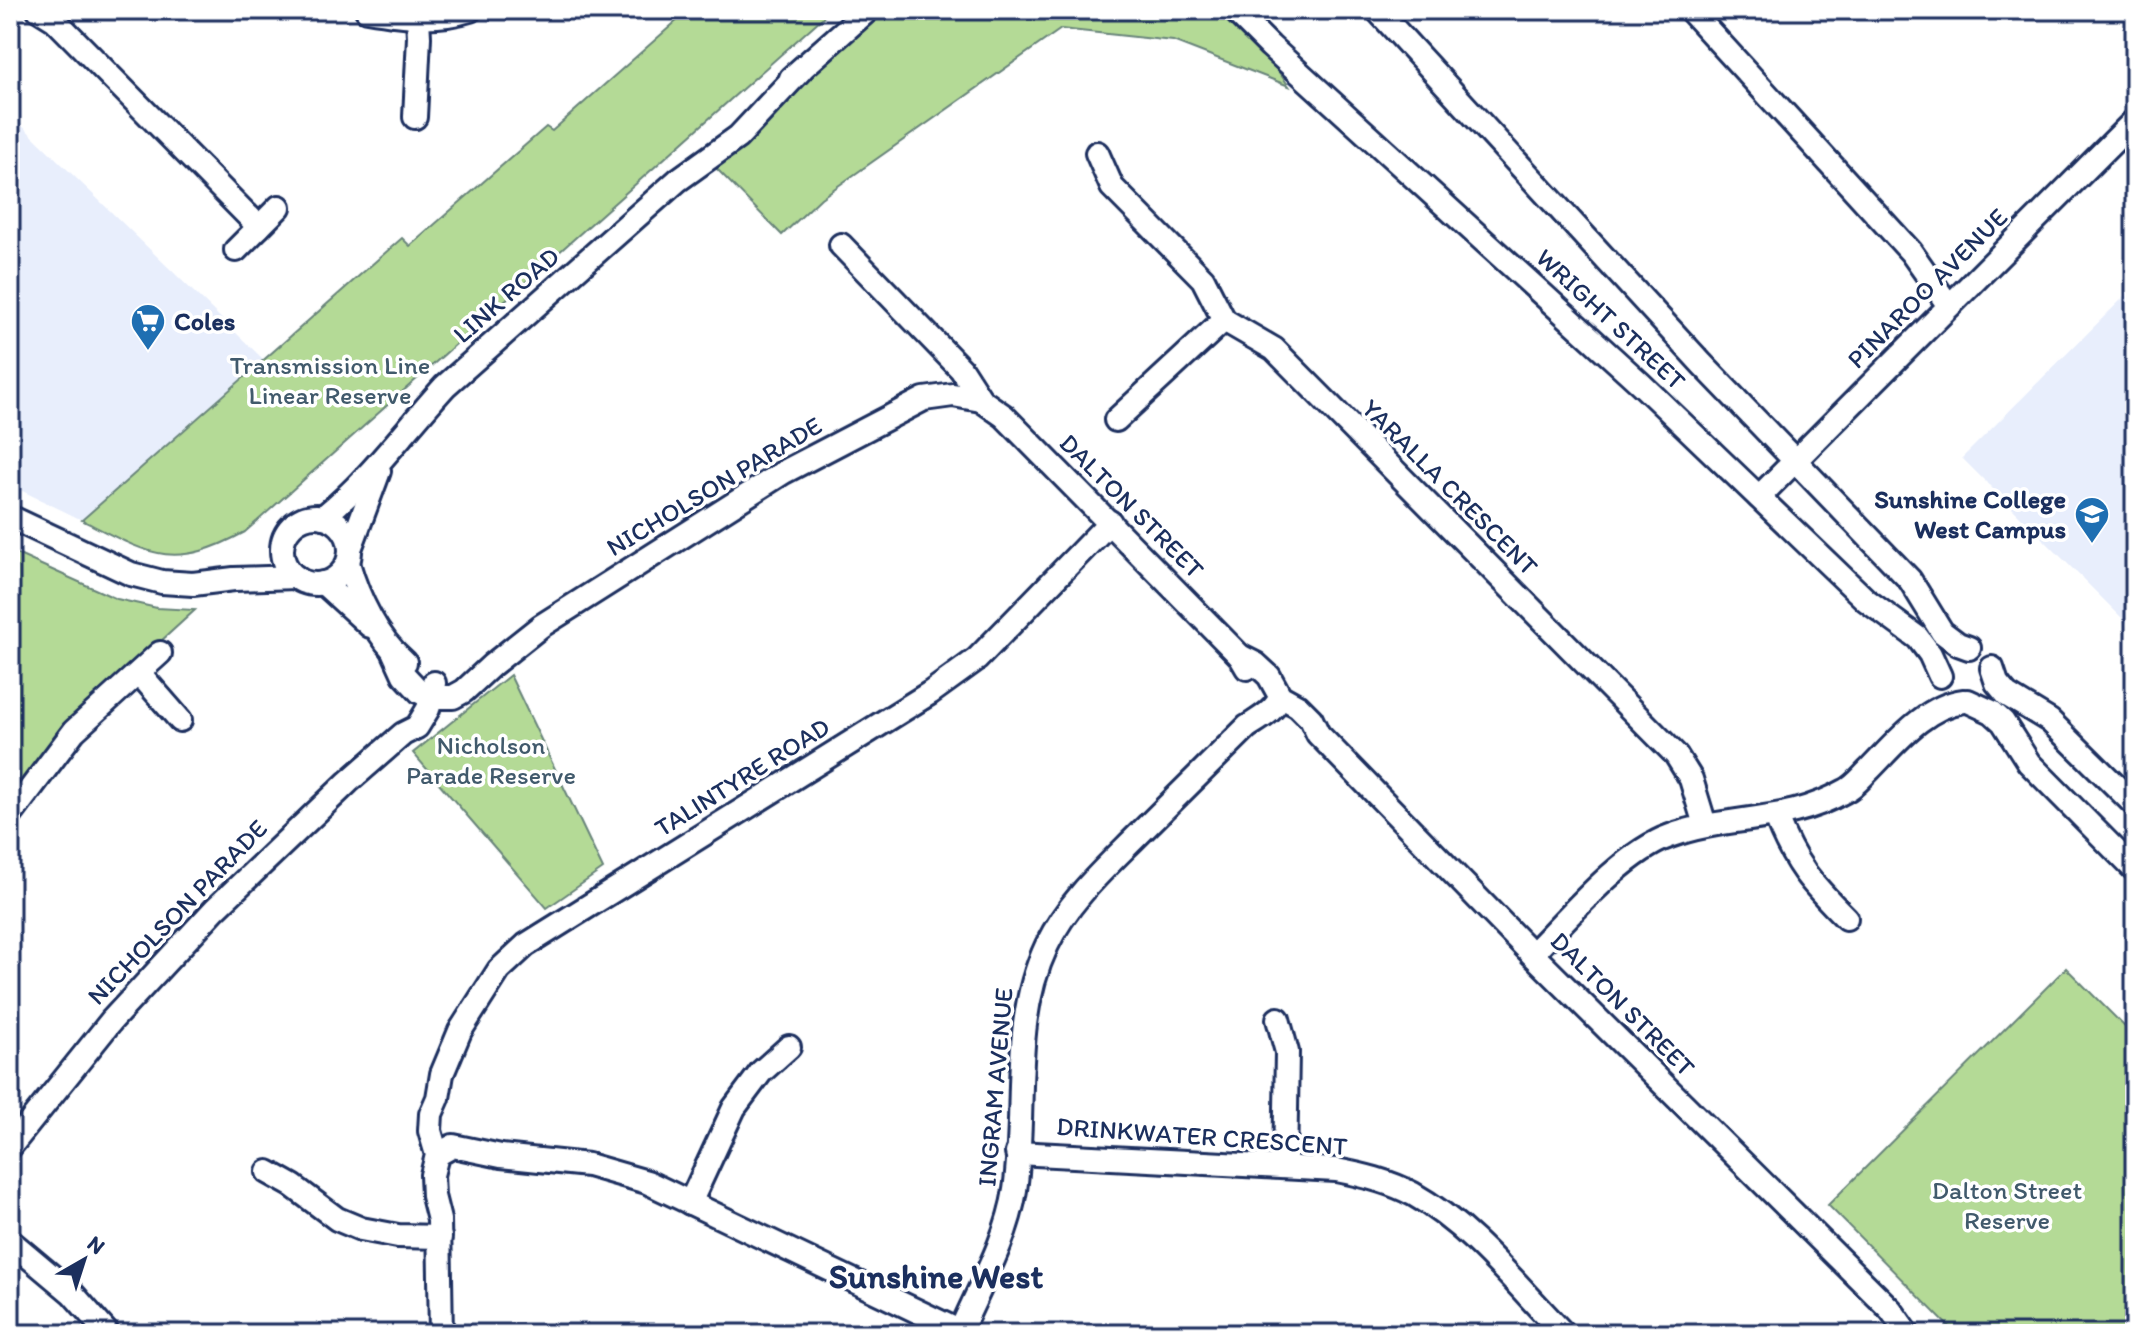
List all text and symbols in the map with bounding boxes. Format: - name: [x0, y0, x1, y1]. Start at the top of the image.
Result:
- street label: PINAROO AVENUE: [1840, 201, 2014, 375]
- street label: LINK ROAD: [446, 240, 566, 350]
- street label: WRIGHT STREET: [1529, 241, 1693, 397]
- supermarket icon: Coles: [129, 302, 167, 352]
- place label: Coles: [174, 305, 235, 337]
- park label: Transmission Line Linear Reserve: [230, 349, 430, 411]
- street label: YARALLA CRESCENT: [1355, 392, 1545, 582]
- street label: NICHOLSON PARADE: [600, 409, 828, 563]
- street label: DALTON STREET: [1053, 427, 1211, 585]
- place label: Sunshine College West Campus: [1874, 483, 2066, 545]
- school or university icon: Sunshine College West Campus: [2073, 495, 2111, 545]
- street label: TALINTYRE ROAD: [648, 710, 836, 844]
- park label: Nicholson Parade Reserve: [406, 729, 576, 791]
- street label: NICHOLSON PARADE: [80, 813, 274, 1011]
- street label: DALTON STREET: [1544, 925, 1702, 1083]
- street label: INGRAM AVENUE: [970, 986, 1020, 1188]
- street label: DRINKWATER CRESCENT: [1055, 1110, 1349, 1162]
- park label: Dalton Street Reserve: [1932, 1174, 2082, 1236]
- north arrow: [44, 1220, 124, 1300]
- text: N: [82, 1230, 111, 1260]
- district label: Sunshine West: [829, 1256, 1043, 1297]

